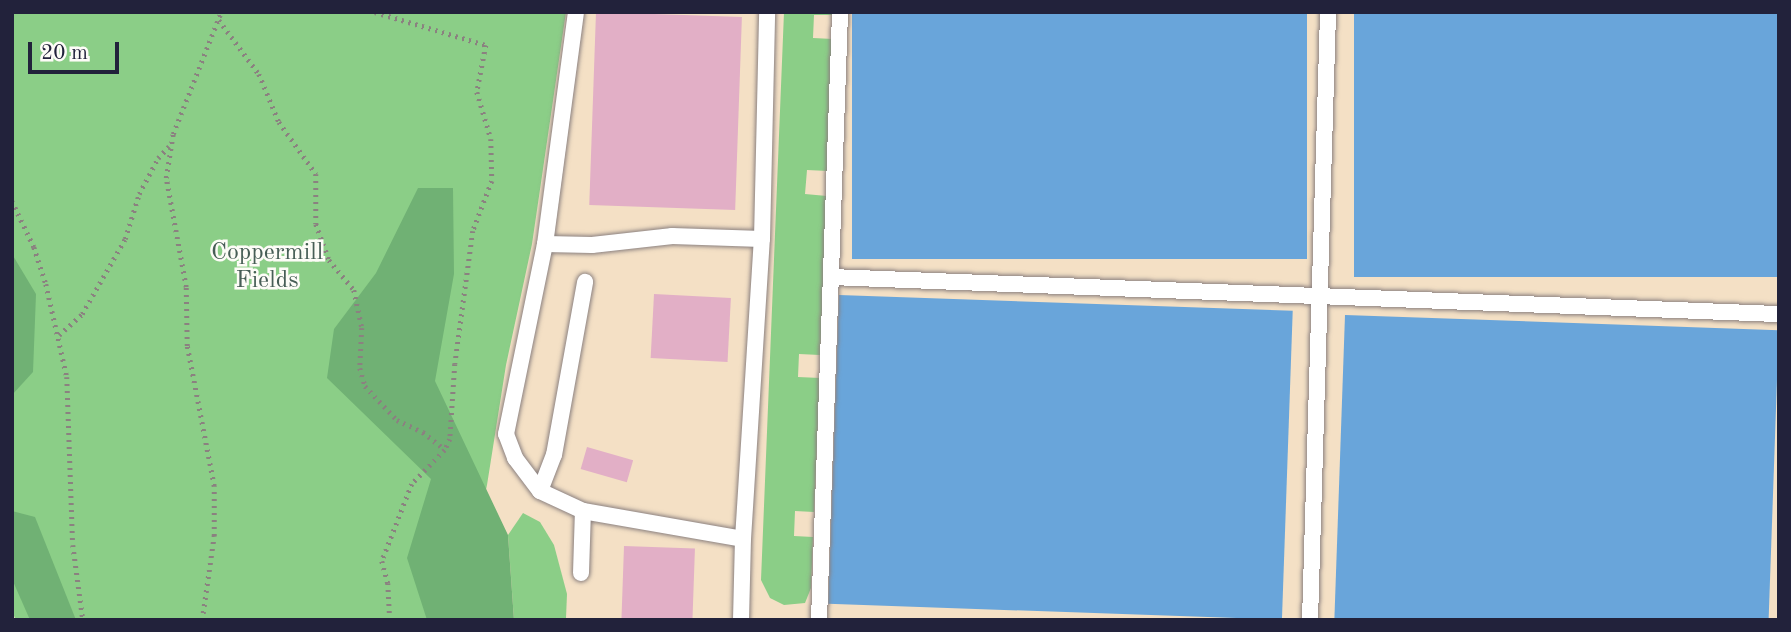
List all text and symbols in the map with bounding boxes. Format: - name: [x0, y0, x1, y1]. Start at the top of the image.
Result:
- scale bar: [32, 28, 122, 72]
- text: 20 m: [41, 43, 88, 64]
- park label: Coppermill Fields: [211, 240, 323, 296]

